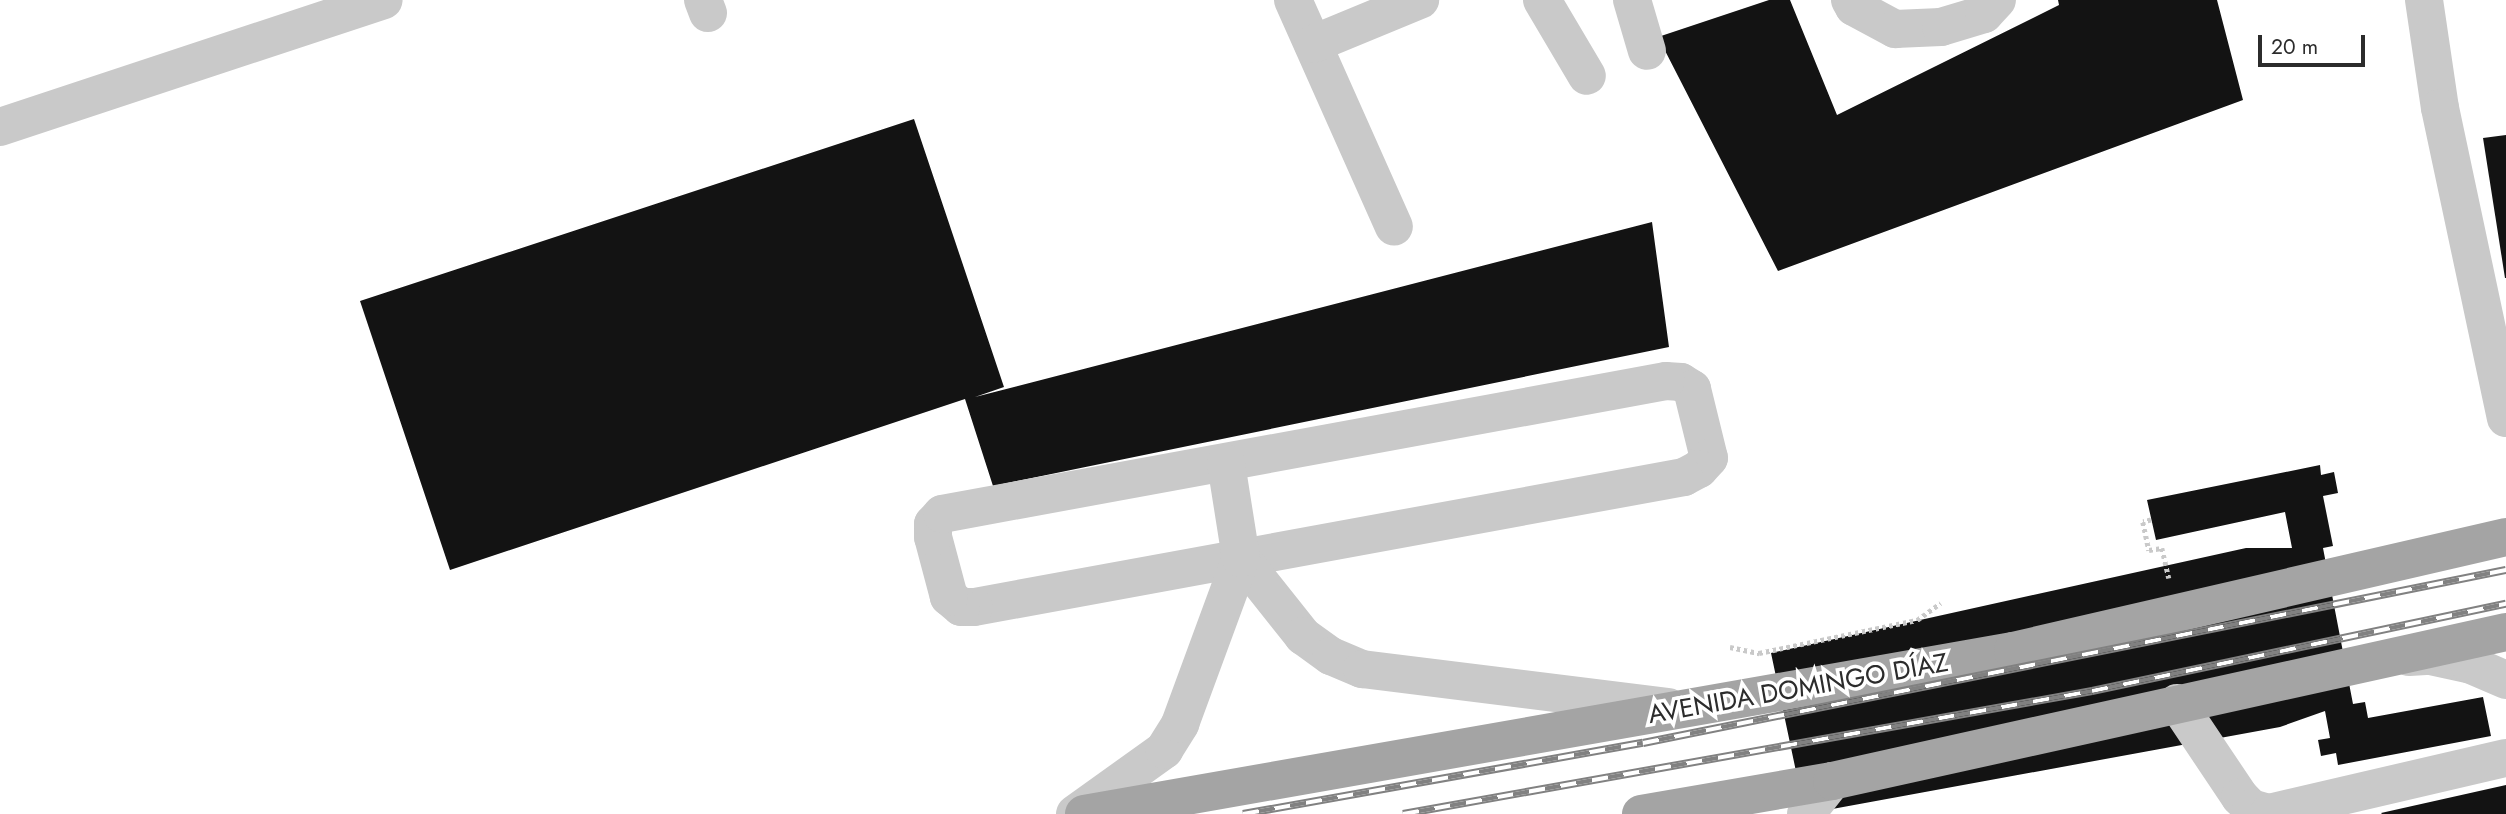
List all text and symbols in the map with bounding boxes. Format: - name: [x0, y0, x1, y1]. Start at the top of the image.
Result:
- scale bar: [2261, 21, 2368, 65]
- text: 20 m: [2271, 32, 2318, 62]
- street label: AVENIDA DOMINGO DÍAZ: [1646, 647, 1950, 731]

